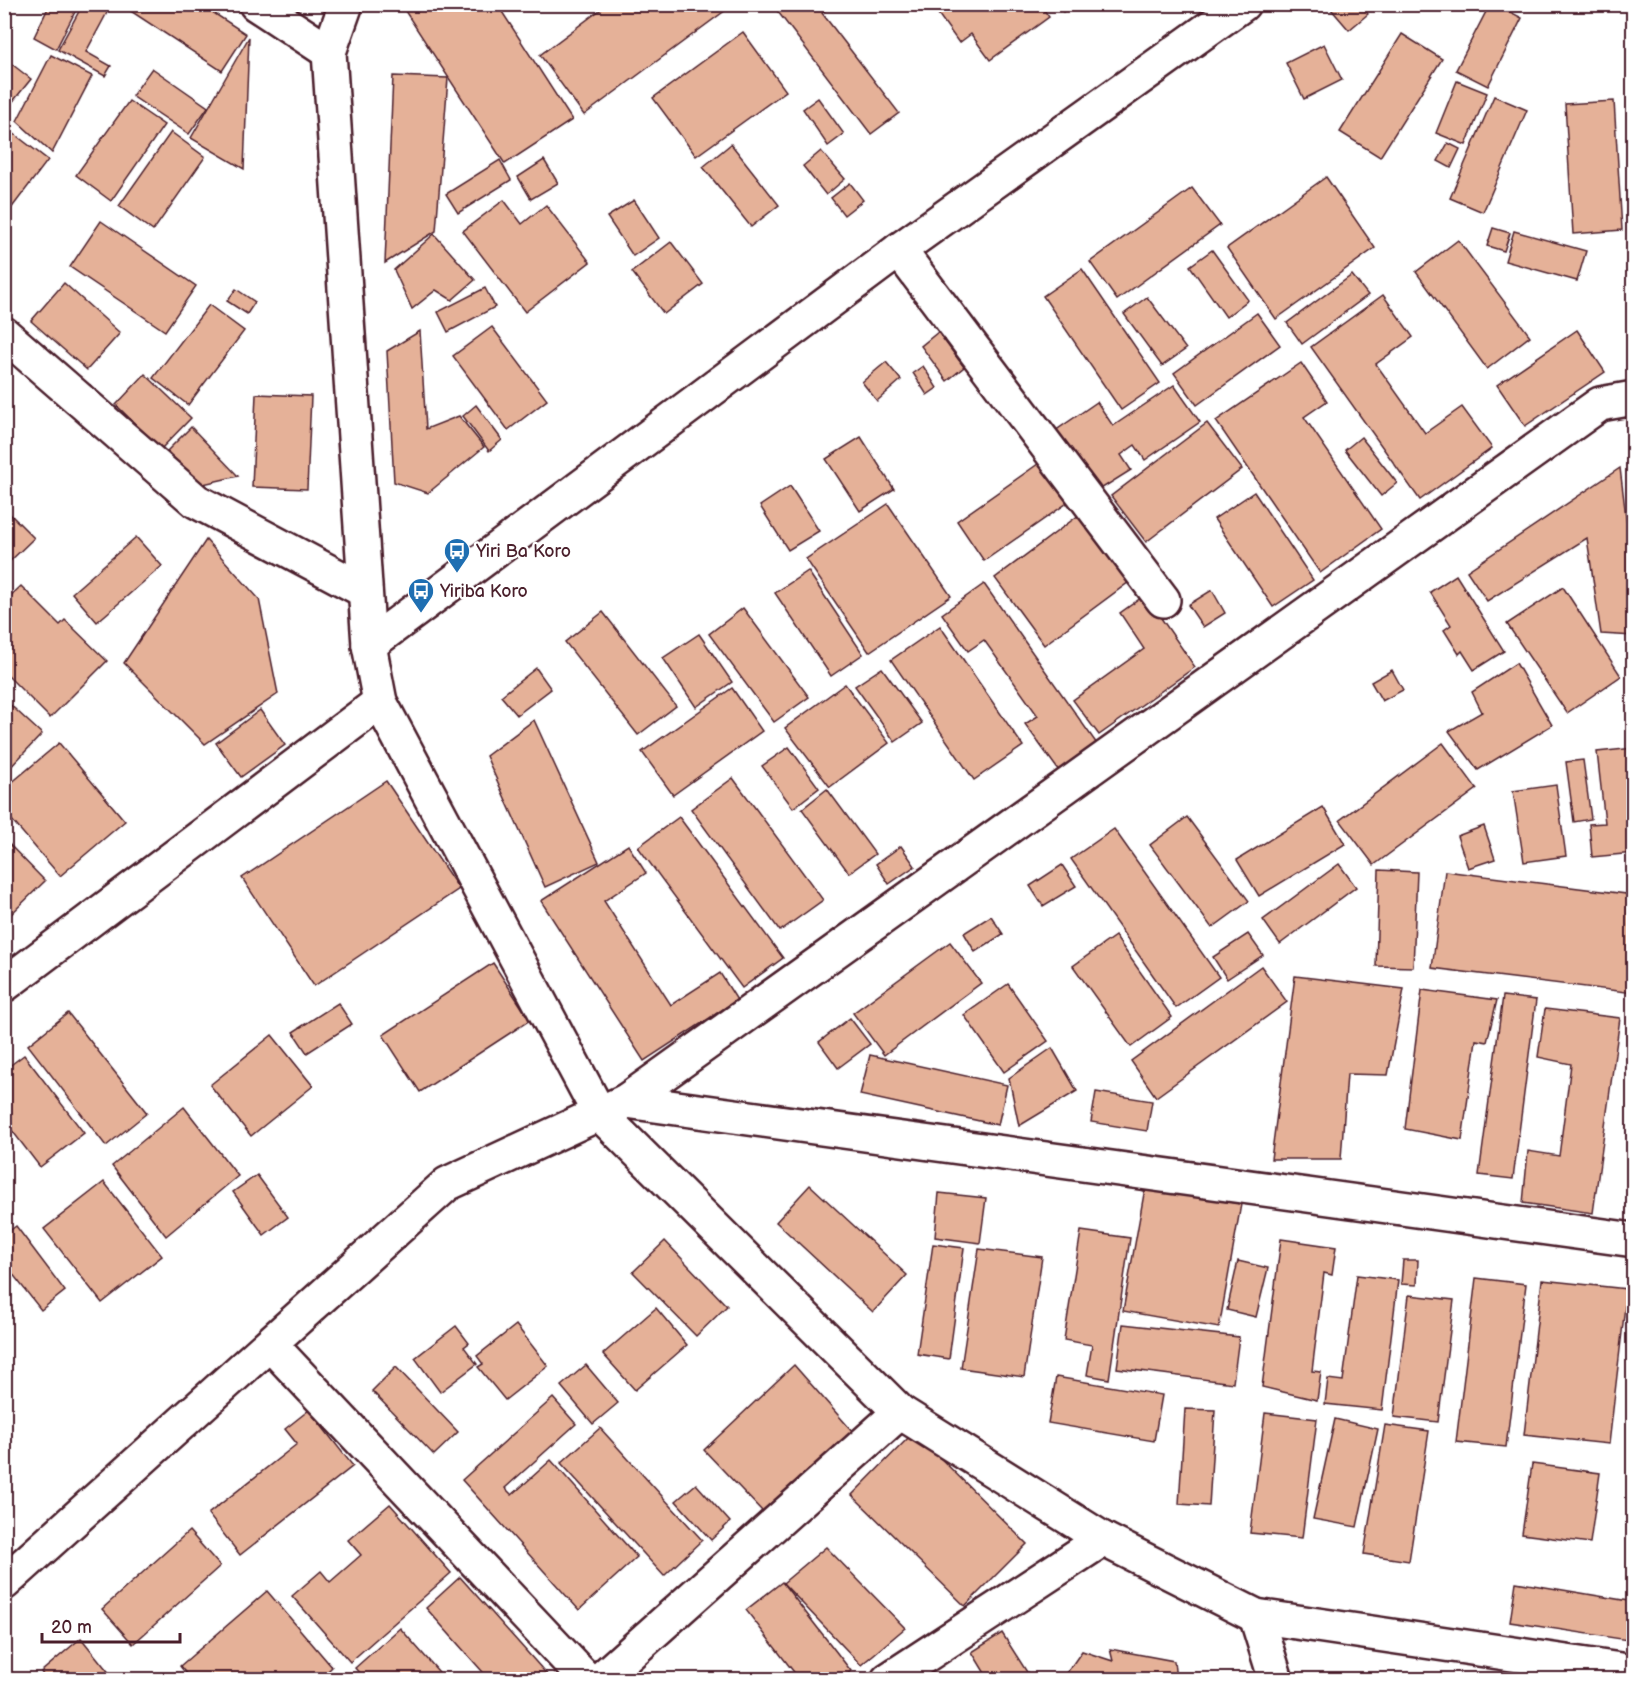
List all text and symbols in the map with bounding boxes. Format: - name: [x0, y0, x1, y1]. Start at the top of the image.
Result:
- bus stop icon: Yiri Ba Koro: [442, 536, 472, 574]
- place label: Yiri Ba Koro: [475, 541, 571, 562]
- bus stop icon: Yiriba Koro: [406, 576, 436, 614]
- place label: Yiriba Koro: [439, 581, 528, 602]
- scale bar: [42, 1606, 180, 1644]
- text: 20 m: [51, 1617, 92, 1638]

